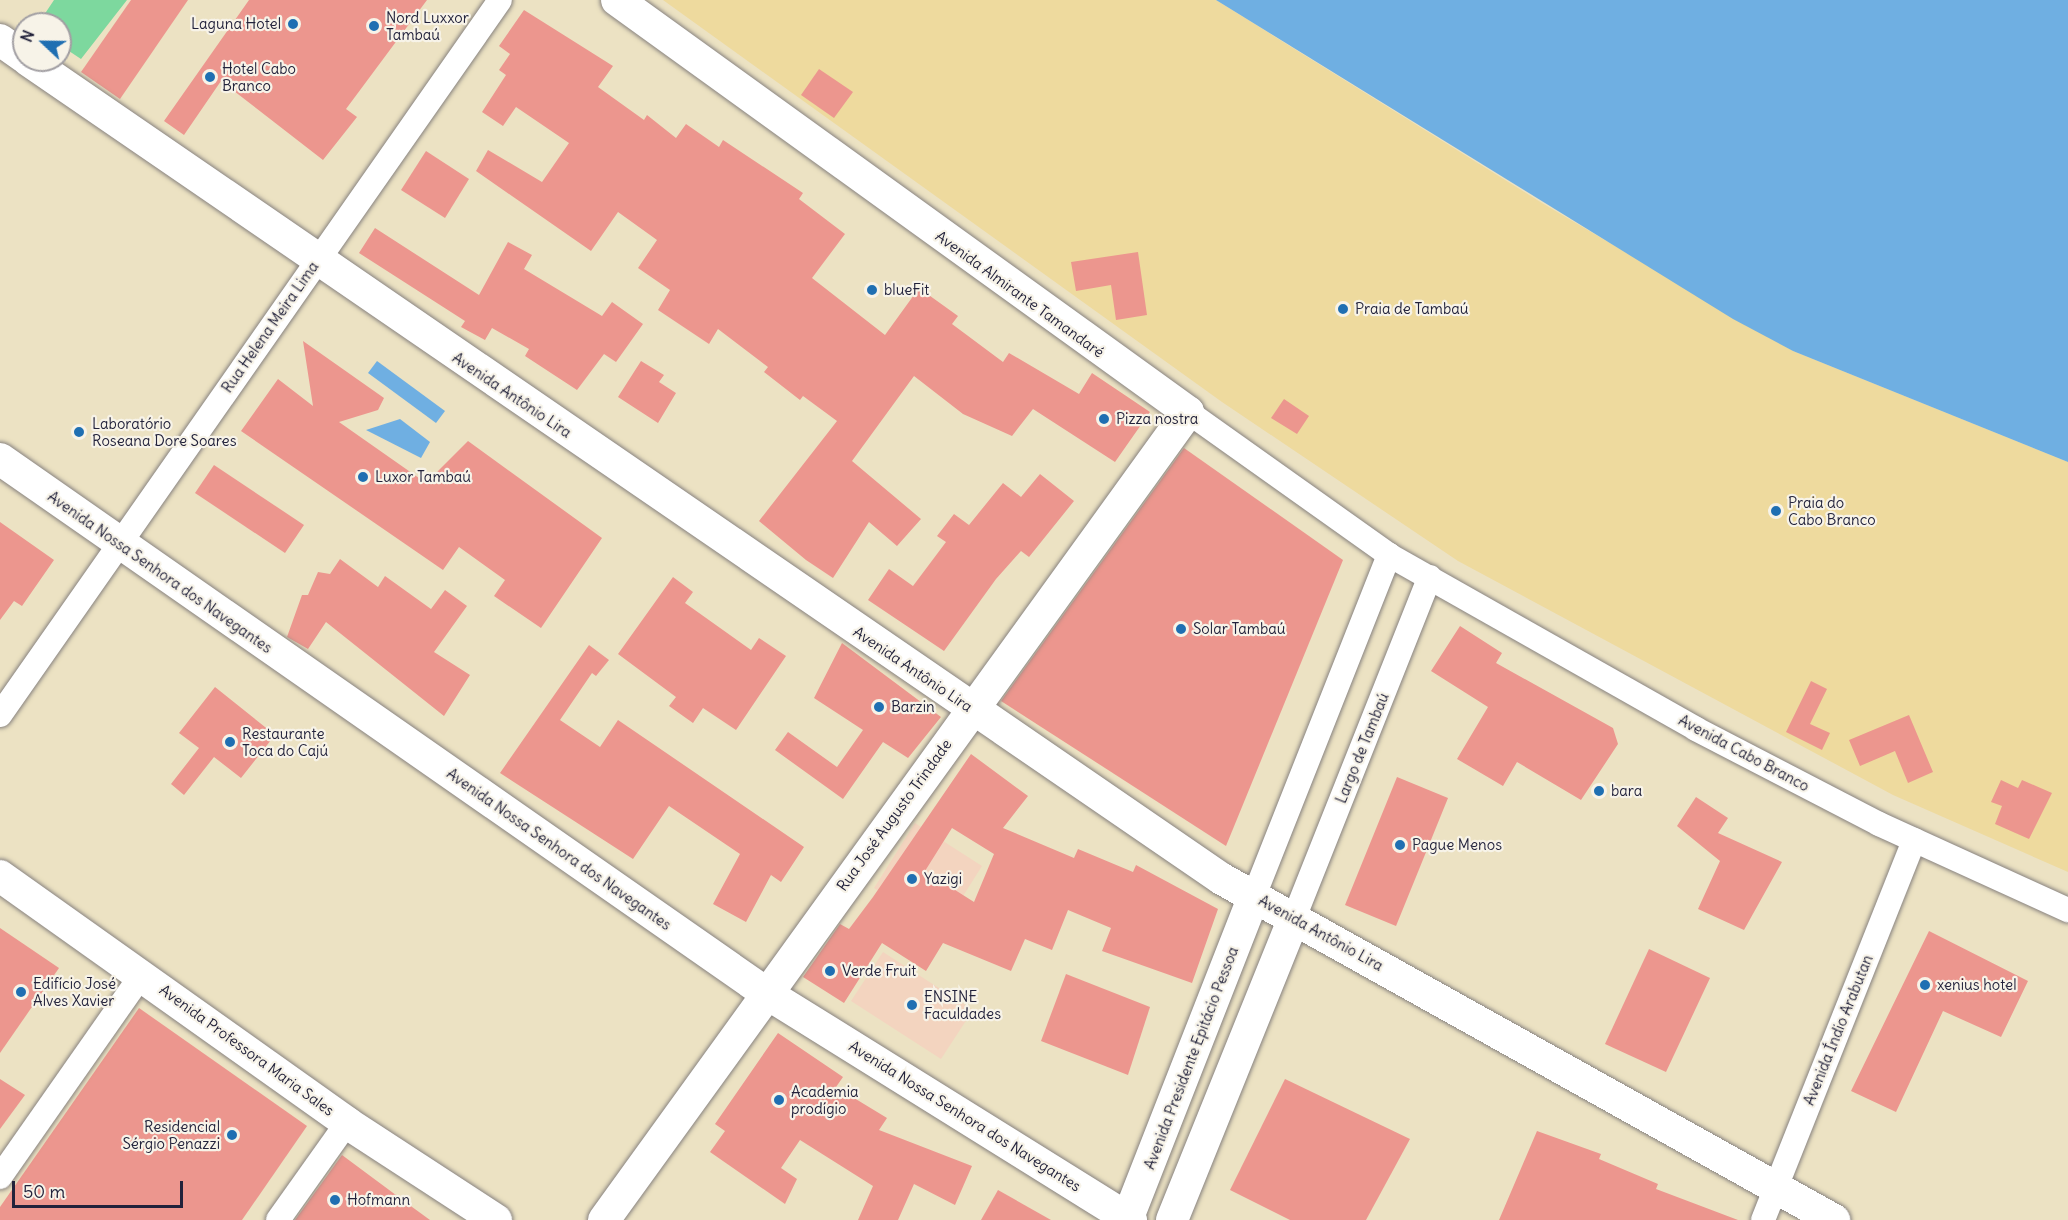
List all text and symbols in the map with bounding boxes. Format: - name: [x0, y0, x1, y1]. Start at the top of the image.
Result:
- place label: Nord Luxxor Tambaú: [386, 8, 469, 43]
- north arrow: [12, 12, 72, 72]
- place label: Laguna Hotel: [191, 15, 281, 33]
- marker: Laguna Hotel: [286, 17, 300, 31]
- marker: Nord Luxxor Tambaú: [367, 19, 381, 33]
- text: N: [16, 27, 39, 45]
- place label: Hotel Cabo Branco: [222, 59, 296, 94]
- marker: Hotel Cabo Branco: [203, 70, 217, 84]
- street label: Avenida Almirante Tamandaré: [932, 227, 1108, 361]
- street label: Rua Helena Meira Lima: [218, 258, 322, 396]
- place label: blueFit: [884, 281, 929, 299]
- marker: blueFit: [865, 283, 879, 297]
- place label: Praia de Tambaú: [1355, 300, 1469, 318]
- marker: Praia de Tambaú: [1336, 302, 1350, 316]
- street label: Avenida Antônio Lira: [449, 348, 575, 442]
- place label: Pizza nostra: [1116, 410, 1198, 428]
- marker: Pizza nostra: [1097, 412, 1111, 426]
- place label: Laboratório Roseana Dore Soares: [92, 414, 236, 449]
- marker: Laboratório Roseana Dore Soares: [70, 423, 88, 441]
- place label: Luxor Tambaú: [375, 468, 471, 486]
- marker: Luxor Tambaú: [356, 470, 370, 484]
- street label: Avenida Nossa Senhora dos Navegantes: [44, 487, 276, 657]
- place label: Praia do Cabo Branco: [1788, 493, 1876, 528]
- marker: Praia do Cabo Branco: [1769, 504, 1783, 518]
- place label: Solar Tambaú: [1193, 620, 1286, 638]
- street label: Avenida Antônio Lira: [850, 622, 976, 716]
- marker: Solar Tambaú: [1174, 622, 1188, 636]
- street label: Largo de Tambaú: [1332, 690, 1392, 806]
- place label: Barzin: [891, 698, 935, 716]
- marker: Barzin: [872, 700, 886, 714]
- street label: Avenida Cabo Branco: [1676, 711, 1812, 795]
- place label: Restaurante Toca do Cajú: [242, 724, 328, 759]
- marker: Restaurante Toca do Cajú: [223, 735, 237, 749]
- street label: Rua José Augusto Trindade: [833, 736, 955, 894]
- street label: Avenida Nossa Senhora dos Navegantes: [443, 764, 675, 934]
- place label: bara: [1611, 782, 1642, 800]
- marker: bara: [1592, 784, 1606, 798]
- place label: Pague Menos: [1412, 836, 1502, 854]
- marker: Pague Menos: [1393, 838, 1407, 852]
- place label: Yazigi: [924, 870, 962, 888]
- marker: Yazigi: [905, 872, 919, 886]
- street label: Avenida Antônio Lira: [1256, 891, 1386, 975]
- street label: Avenida Presidente Epitácio Pessoa: [1140, 944, 1242, 1172]
- street label: Avenida Índio Arabutan: [1800, 952, 1876, 1108]
- place label: Verde Fruit: [842, 962, 916, 980]
- marker: Verde Fruit: [823, 964, 837, 978]
- place label: Edifício José Alves Xavier: [33, 974, 116, 1009]
- place label: xenius hotel: [1937, 976, 2017, 994]
- marker: xenius hotel: [1918, 978, 1932, 992]
- street label: Avenida Professora Maria Sales: [156, 981, 338, 1119]
- marker: Edifício José Alves Xavier: [14, 985, 28, 999]
- place label: ENSINE Faculdades: [924, 987, 1001, 1022]
- marker: ENSINE Faculdades: [905, 998, 919, 1012]
- street label: Avenida Nossa Senhora dos Navegantes: [846, 1037, 1084, 1195]
- place label: Academia prodígio: [791, 1082, 859, 1117]
- marker: Academia prodígio: [772, 1093, 786, 1107]
- place label: Residencial Sérgio Penazzi: [122, 1117, 220, 1152]
- marker: Residencial Sérgio Penazzi: [225, 1128, 239, 1142]
- scale bar: [15, 1169, 186, 1207]
- text: 50 m: [23, 1180, 65, 1203]
- place label: Hofmann: [347, 1191, 410, 1209]
- marker: Hofmann: [328, 1193, 342, 1207]

